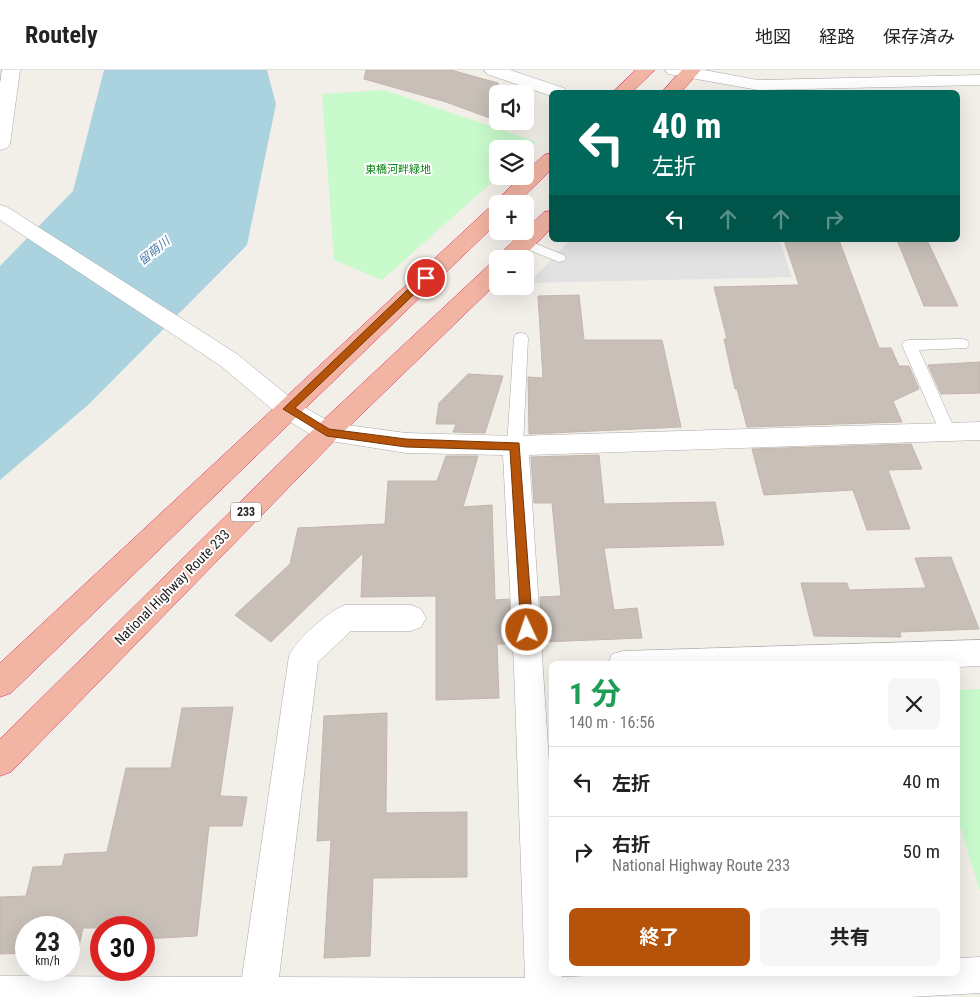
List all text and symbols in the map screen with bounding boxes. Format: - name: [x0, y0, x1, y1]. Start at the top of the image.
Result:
- text: Routely: [25, 21, 98, 49]
- text: 地図: [755, 26, 791, 47]
- text: 経路: [819, 26, 855, 47]
- text: 保存済み: [883, 26, 955, 47]
- map controls: [489, 85, 534, 295]
- button: sound: [489, 85, 534, 130]
- text: 40 m: [652, 106, 721, 147]
- icon: left: [569, 110, 634, 175]
- button: layers: [489, 140, 534, 185]
- text: 左折: [652, 154, 696, 179]
- park label: 東橋河畔緑地: [365, 163, 431, 176]
- button: +: [489, 195, 534, 240]
- icon: left: [661, 205, 689, 233]
- icon: ahead: [714, 205, 742, 233]
- icon: ahead: [767, 205, 795, 233]
- icon: right: [820, 205, 848, 233]
- water label: 留萌川: [136, 233, 174, 268]
- button: −: [489, 250, 534, 295]
- pin: [405, 257, 447, 299]
- icon: arrive: [412, 264, 440, 292]
- road number: 233: [231, 502, 261, 522]
- street label: National Highway Route 233: [111, 526, 233, 648]
- position arrow: [500, 603, 552, 655]
- text: 1 分: [569, 676, 621, 711]
- button: close: [888, 678, 940, 730]
- text: 140 m · 16:56: [569, 713, 655, 732]
- icon: left: [569, 768, 597, 796]
- text: 40 m: [903, 770, 940, 793]
- text: 左折: [612, 772, 650, 795]
- text: 右折: [612, 833, 650, 856]
- icon: right: [569, 838, 597, 866]
- text: 50 m: [903, 840, 940, 863]
- text: National Highway Route 233: [612, 856, 790, 875]
- button: 終了: [569, 908, 750, 966]
- button: 共有: [760, 908, 940, 966]
- speed limit sign: 30: [90, 916, 155, 981]
- text: 23: [35, 928, 60, 957]
- text: km/h: [35, 954, 60, 968]

